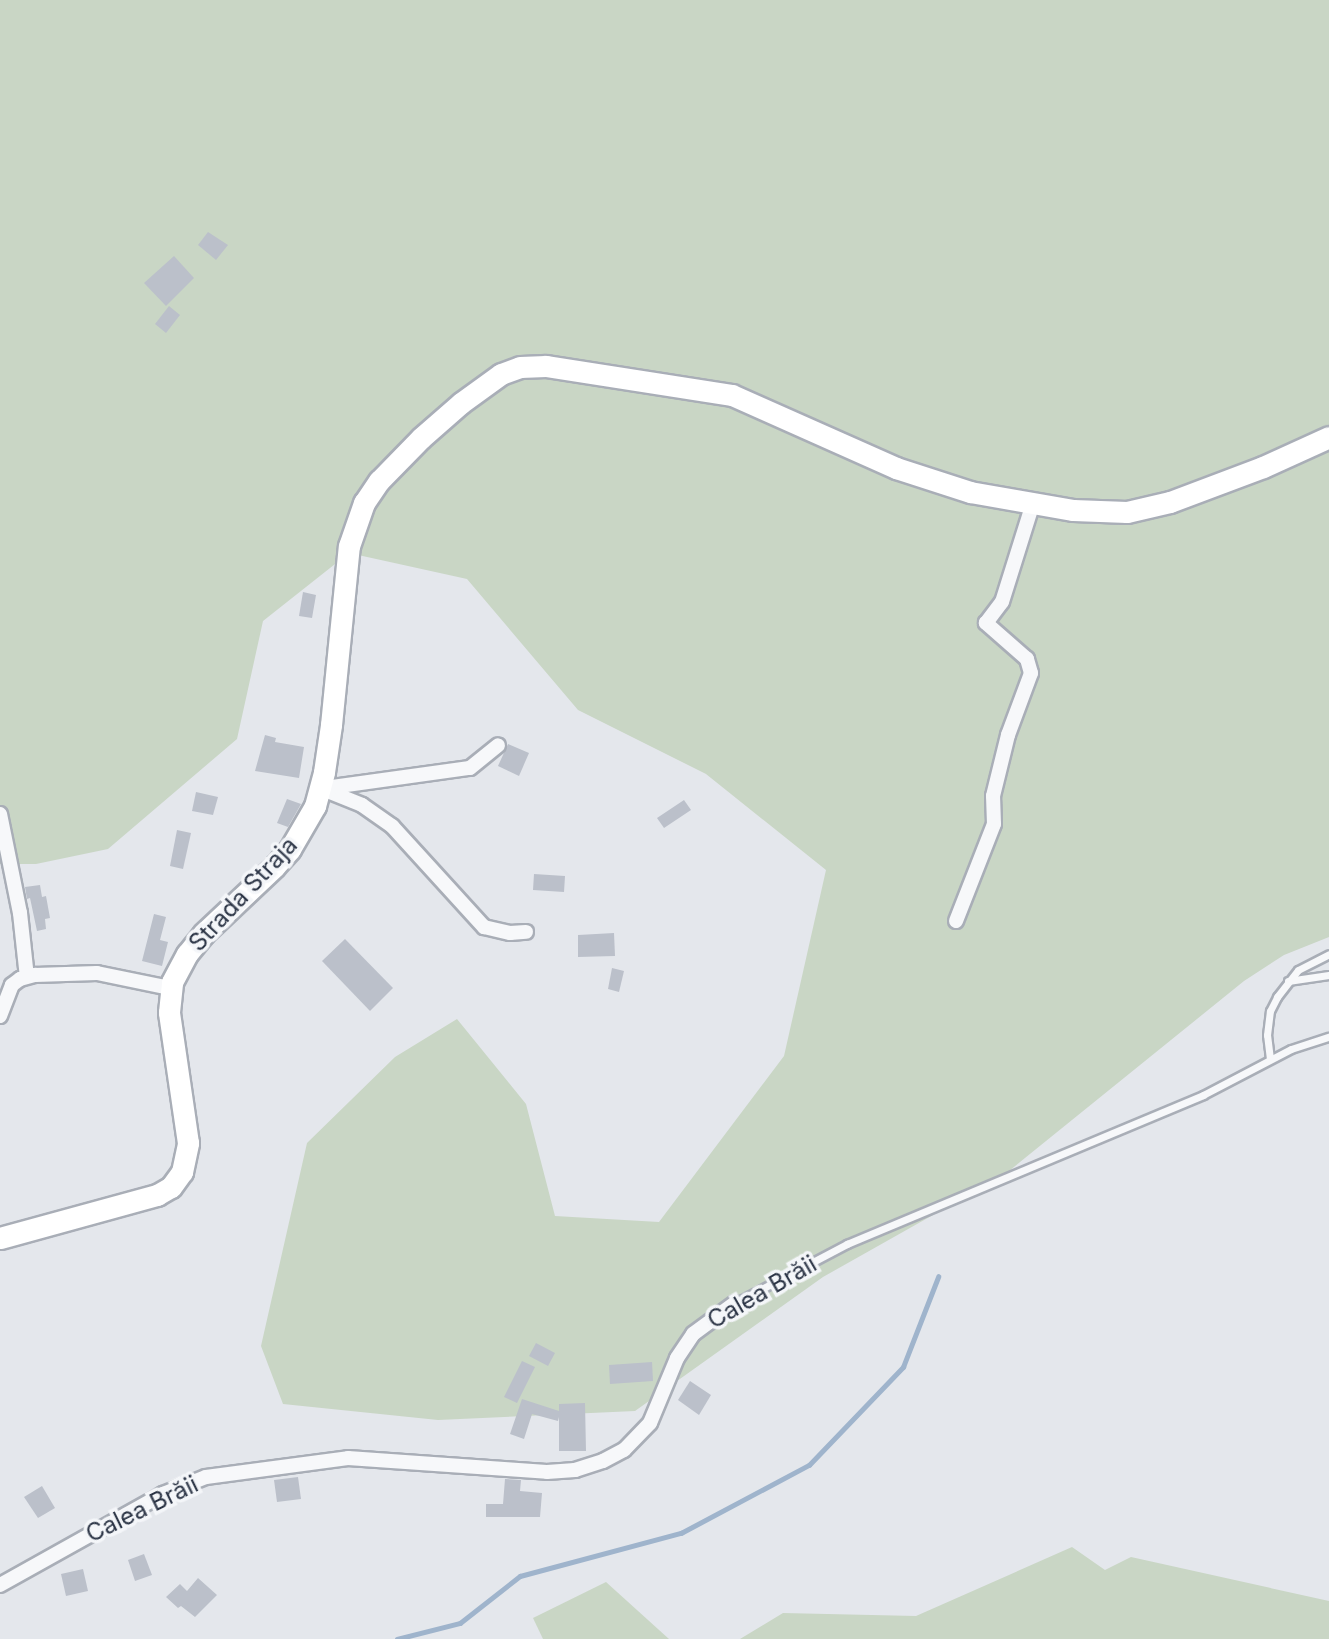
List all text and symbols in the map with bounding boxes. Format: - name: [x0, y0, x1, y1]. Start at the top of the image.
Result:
- street label: Strada Straja: [183, 831, 303, 957]
- street label: Calea Brăii: [702, 1249, 822, 1335]
- street label: Calea Brăii: [81, 1470, 203, 1548]

